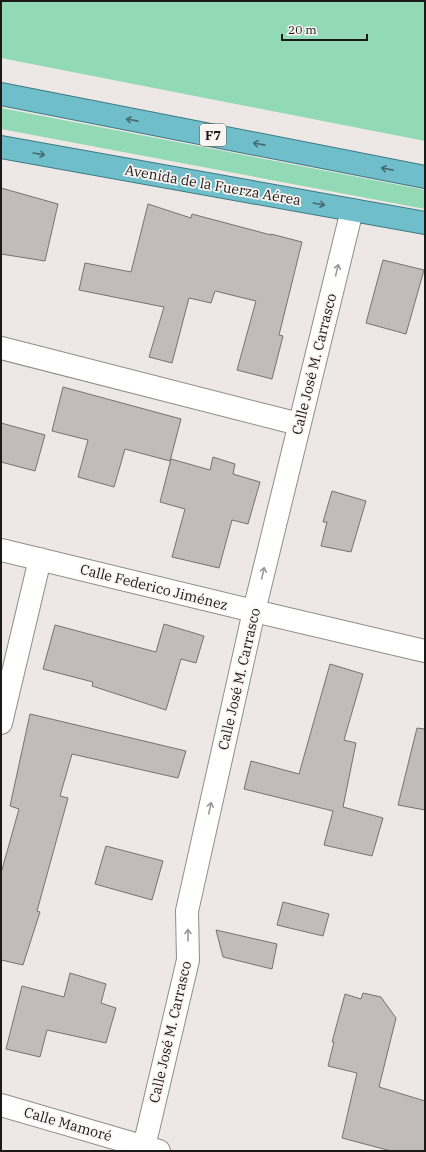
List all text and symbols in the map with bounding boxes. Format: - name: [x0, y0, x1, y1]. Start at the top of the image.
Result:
- scale bar: [282, 16, 367, 42]
- text: 20 m: [288, 22, 317, 37]
- one-way arrow: [125, 115, 138, 123]
- road number: F7: [200, 124, 226, 146]
- one-way arrow: [253, 140, 266, 148]
- one-way arrow: [32, 150, 45, 158]
- street label: Avenida de la Fuerza Aérea: [124, 161, 303, 209]
- one-way arrow: [381, 165, 394, 173]
- one-way arrow: [312, 200, 325, 208]
- one-way arrow: [334, 264, 342, 277]
- street label: Calle José M. Carrasco: [288, 291, 340, 437]
- street label: Calle Federico Jiménez: [78, 560, 230, 614]
- one-way arrow: [260, 567, 267, 580]
- street label: Calle José M. Carrasco: [214, 606, 264, 752]
- one-way arrow: [207, 802, 215, 815]
- one-way arrow: [184, 929, 191, 942]
- street label: Calle José M. Carrasco: [145, 959, 195, 1105]
- street label: Calle Mamoré: [22, 1103, 114, 1145]

